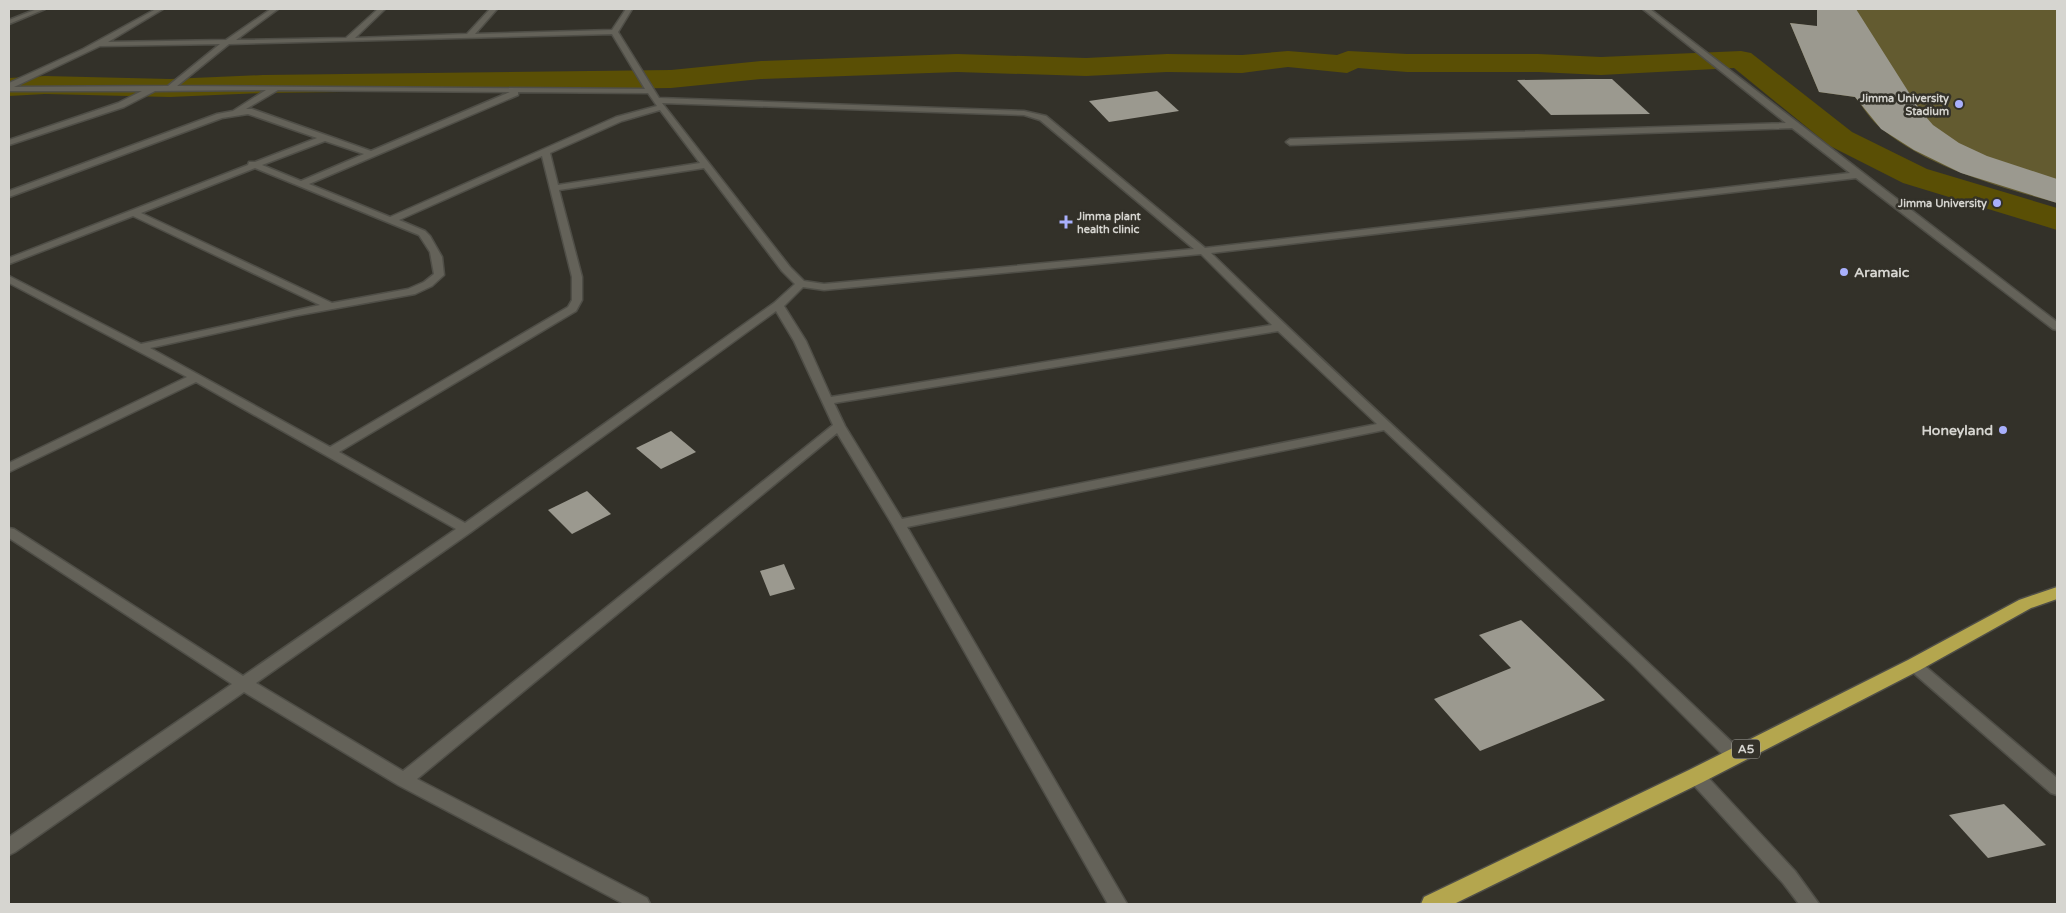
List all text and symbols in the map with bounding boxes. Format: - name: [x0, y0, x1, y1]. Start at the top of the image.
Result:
- place label: Jimma University Stadium: [1859, 92, 1949, 118]
- marker: Jimma University Stadium: [1953, 98, 1965, 110]
- place label: Jimma University: [1897, 197, 1987, 211]
- marker: Jimma University: [1991, 197, 2003, 209]
- place label: Jimma plant health clinic: [1076, 210, 1142, 236]
- marker: Jimma plant health clinic: [1059, 215, 1073, 229]
- place label: Aramaic: [1854, 264, 1910, 281]
- marker: Aramaic: [1838, 266, 1850, 278]
- place label: Honeyland: [1922, 422, 1993, 439]
- marker: Honeyland: [1997, 424, 2009, 436]
- road number: A5: [1732, 740, 1760, 759]

